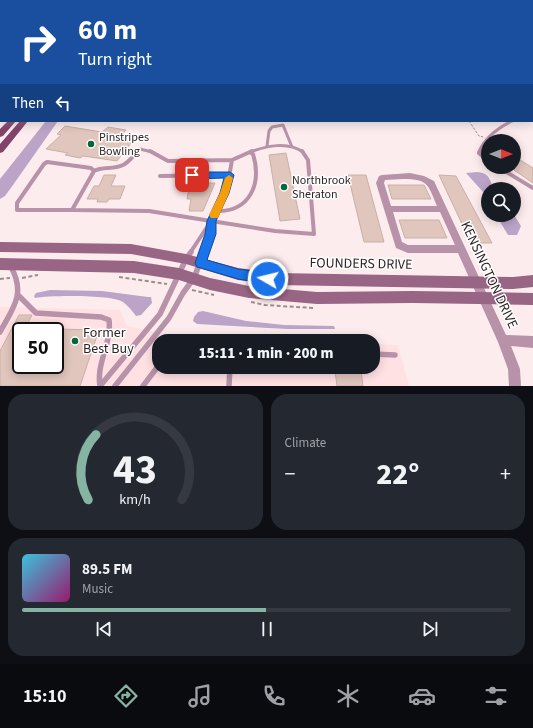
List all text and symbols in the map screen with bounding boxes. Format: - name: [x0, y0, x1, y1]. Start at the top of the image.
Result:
- text: 60 m: [78, 10, 137, 50]
- icon: right: [12, 16, 64, 68]
- text: Turn right: [78, 47, 152, 72]
- icon: left: [52, 92, 74, 114]
- text: Then: [12, 93, 44, 114]
- place label: Pinstripes Bowling: [99, 129, 149, 160]
- north arrow: [481, 134, 521, 174]
- map controls: [481, 134, 521, 222]
- marker: Pinstripes Bowling: [86, 139, 96, 149]
- pin: [175, 158, 209, 192]
- icon: arrive: [181, 164, 203, 186]
- place label: Northbrook Sheraton: [292, 172, 351, 203]
- marker: Northbrook Sheraton: [279, 182, 289, 192]
- button: search: [481, 182, 521, 222]
- street label: KENSINGTON DRIVE: [455, 218, 523, 332]
- street label: FOUNDERS DRIVE: [309, 253, 413, 275]
- position arrow: [247, 258, 289, 300]
- speed limit sign: 50: [12, 322, 64, 374]
- place label: Former Best Buy: [83, 323, 134, 359]
- marker: Former Best Buy: [70, 336, 80, 346]
- text: 15:11 · 1 min · 200 m: [199, 343, 333, 364]
- text: Climate: [285, 434, 326, 452]
- text: 43: [113, 440, 157, 500]
- text: 22°: [376, 453, 419, 496]
- text: −: [285, 458, 295, 490]
- text: +: [500, 458, 511, 490]
- text: km/h: [119, 489, 151, 510]
- text: 89.5 FM: [82, 559, 133, 580]
- text: Music: [82, 580, 113, 598]
- icon: previous: [93, 618, 115, 640]
- icon: pause: [256, 618, 278, 640]
- icon: next: [419, 618, 441, 640]
- icon: directions: [112, 682, 140, 710]
- icon: music: [186, 682, 214, 710]
- icon: phone: [260, 682, 288, 710]
- icon: climate: [334, 682, 362, 710]
- icon: car: [408, 682, 436, 710]
- icon: filters: [482, 682, 510, 710]
- text: 15:10: [23, 684, 66, 709]

